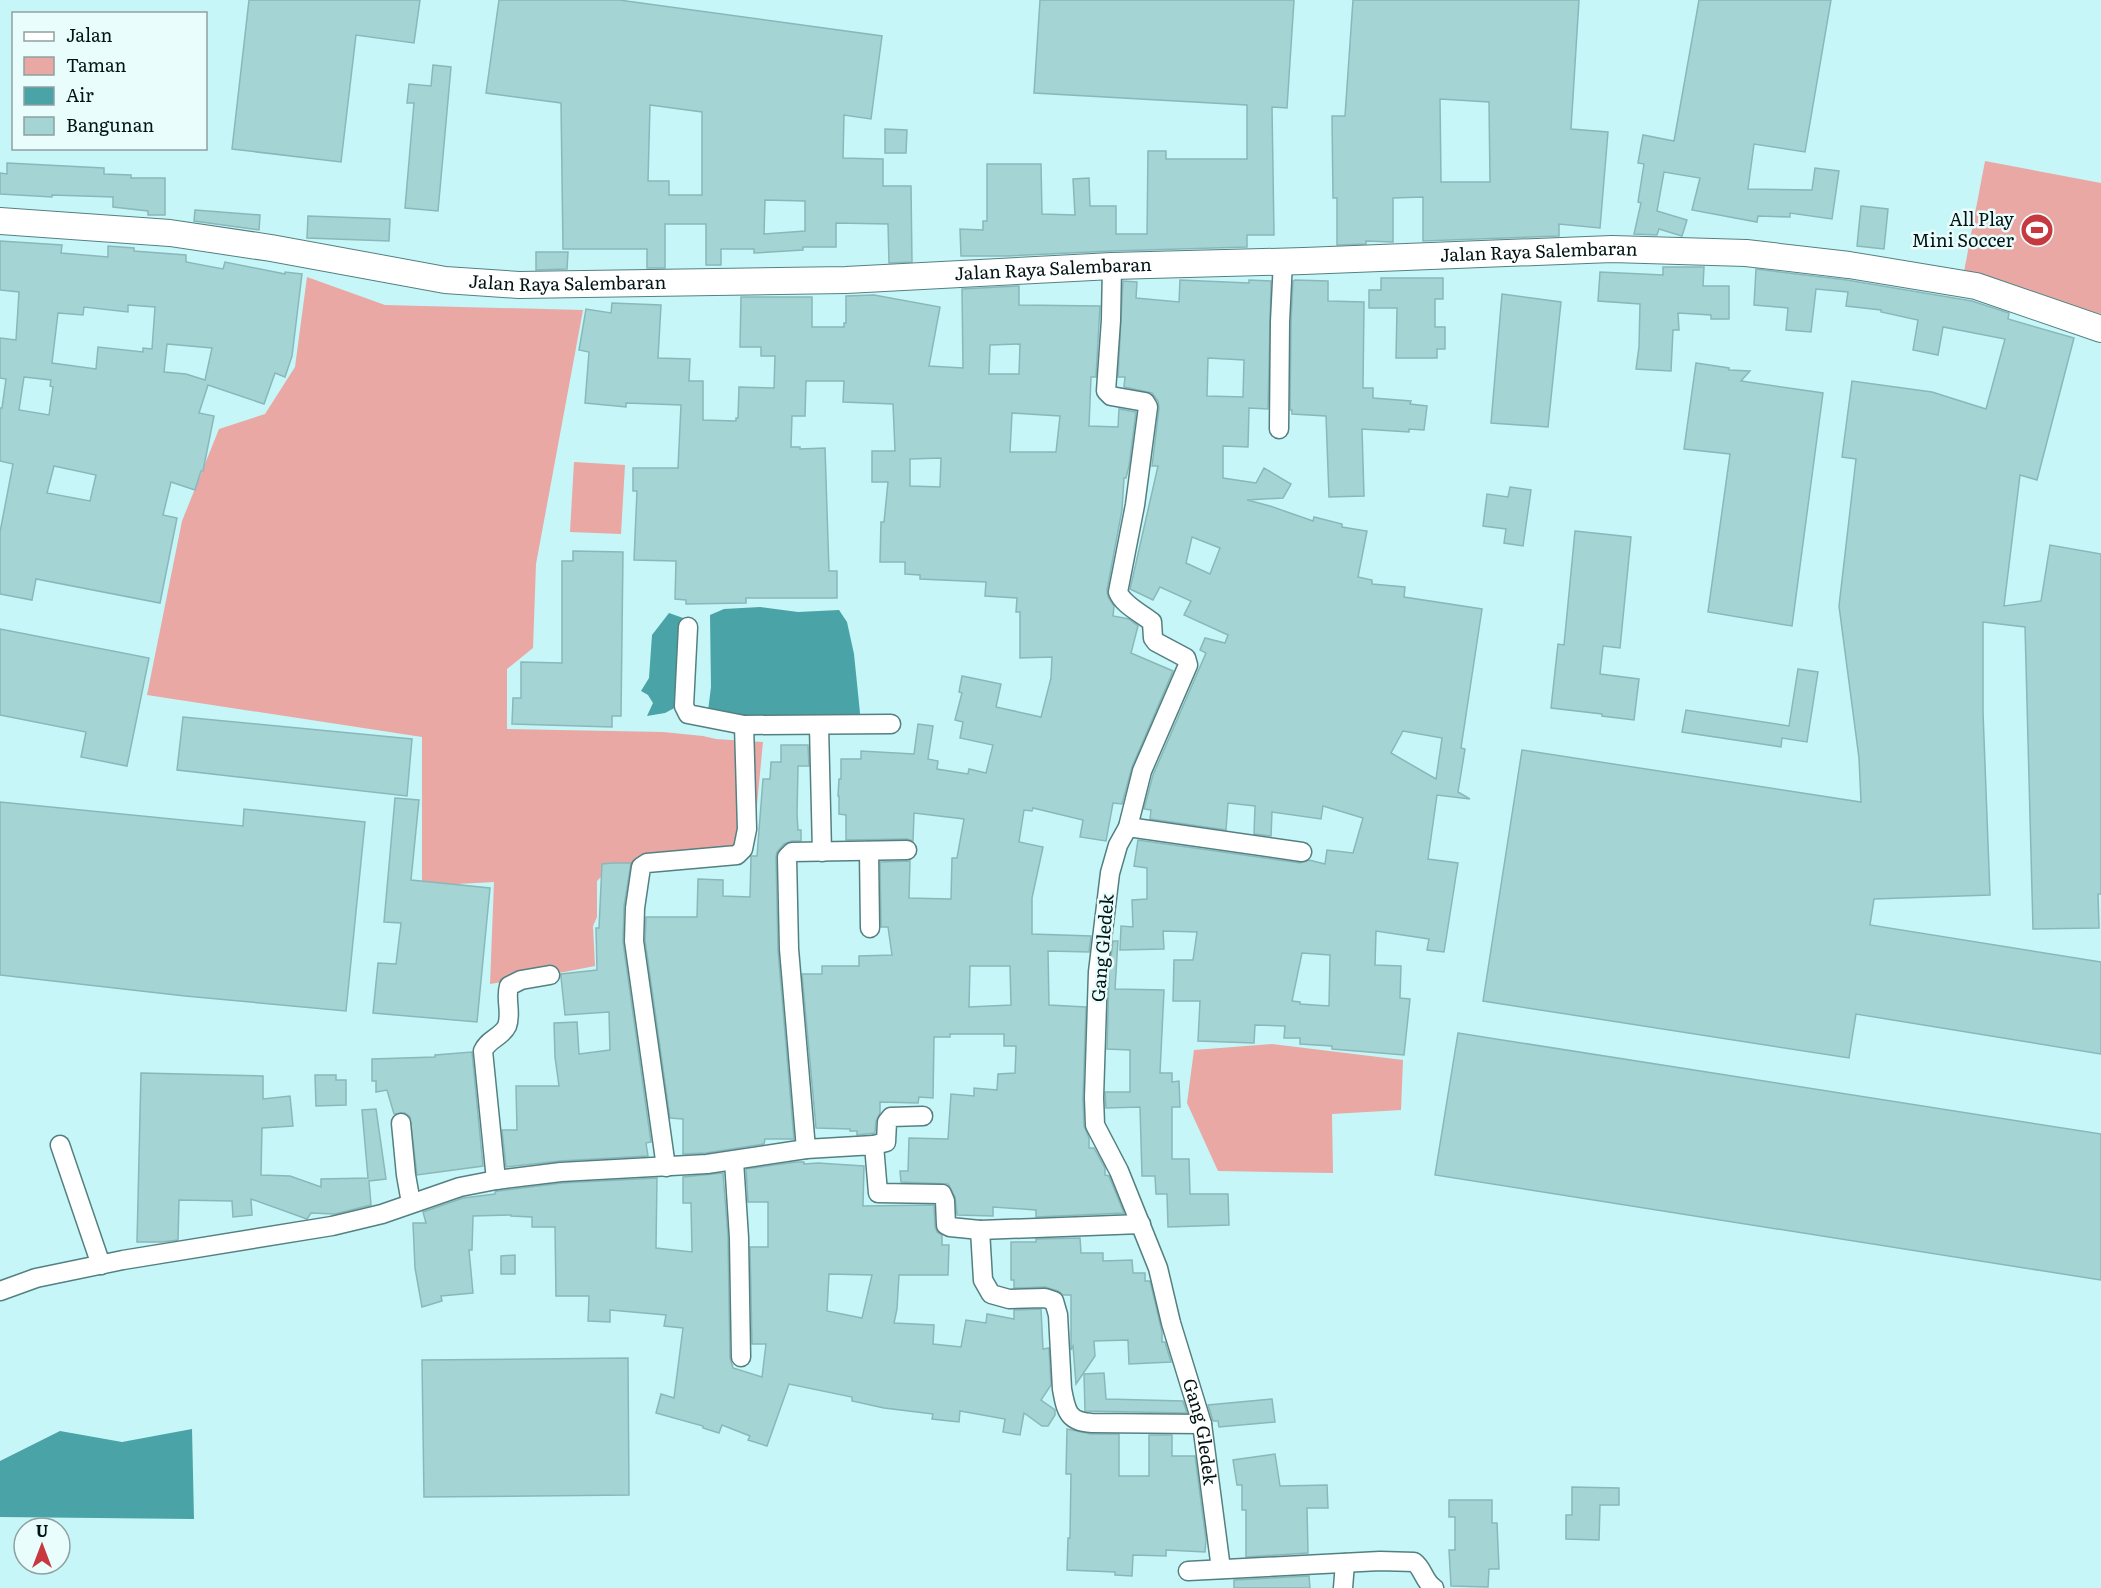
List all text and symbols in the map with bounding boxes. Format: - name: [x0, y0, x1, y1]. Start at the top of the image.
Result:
- legend: [12, 12, 207, 150]
- text: Jalan: [66, 21, 113, 48]
- text: Taman: [66, 51, 127, 78]
- text: Air: [66, 81, 94, 108]
- text: Bangunan: [66, 111, 154, 138]
- place label: All Play Mini Soccer: [1912, 205, 2015, 253]
- sports icon: All Play Mini Soccer: [2019, 212, 2055, 248]
- street label: Jalan Raya Salembaran: [1439, 234, 1638, 268]
- street label: Jalan Raya Salembaran: [954, 250, 1152, 286]
- street label: Jalan Raya Salembaran: [468, 267, 666, 297]
- street label: Gang Gledek: [1083, 892, 1120, 1003]
- street label: Gang Gledek: [1177, 1375, 1225, 1487]
- north arrow: [12, 1516, 72, 1576]
- text: U: [36, 1518, 49, 1542]

